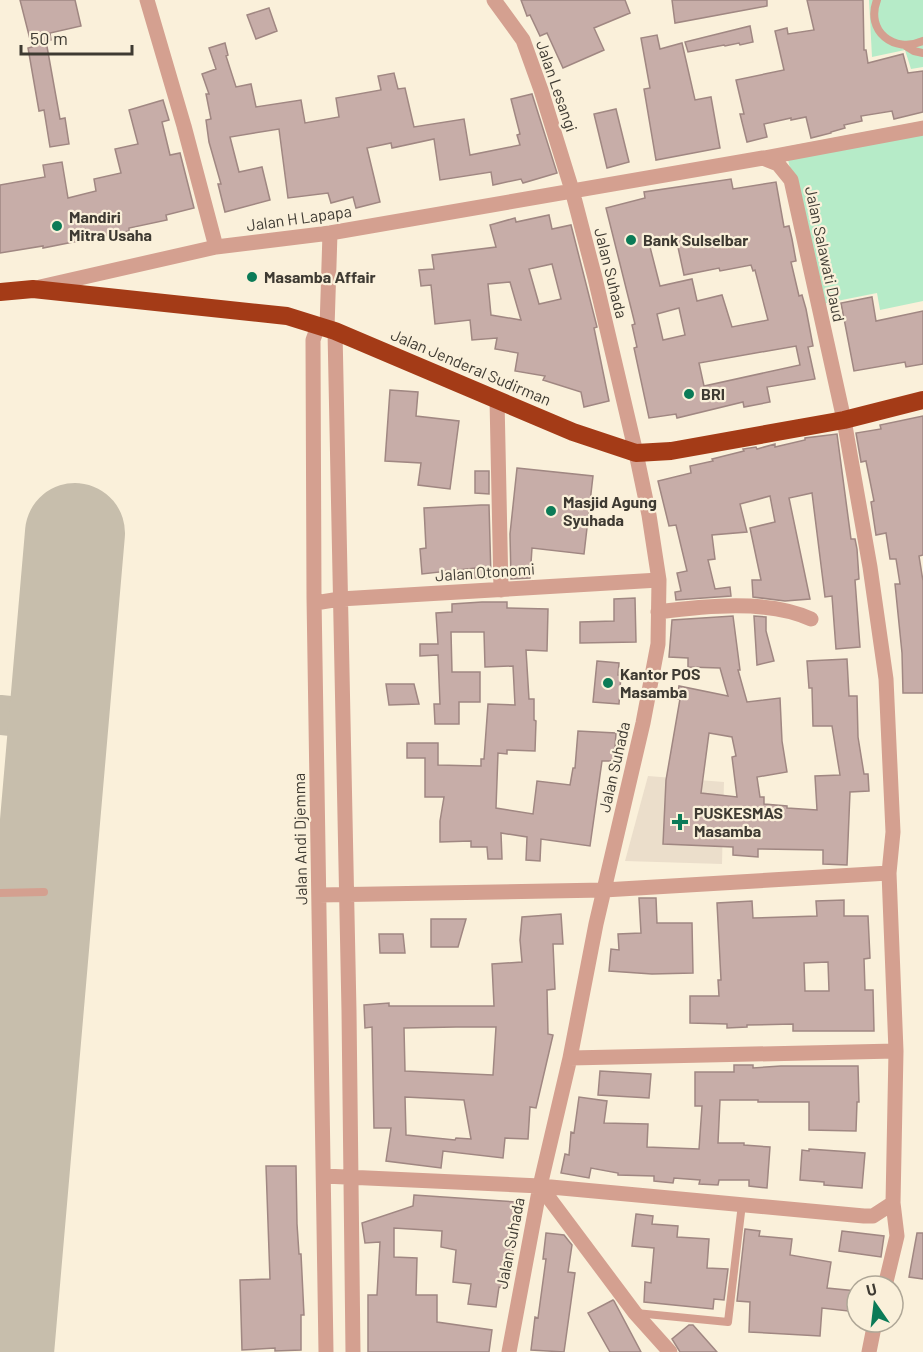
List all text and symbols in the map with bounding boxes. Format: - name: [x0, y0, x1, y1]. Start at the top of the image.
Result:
- scale bar: [21, 18, 132, 56]
- text: 50 m: [30, 27, 68, 49]
- street label: Jalan Lesangi: [533, 37, 582, 134]
- street label: Jalan Salawati Daud: [802, 184, 849, 323]
- street label: Jalan H Lapapa: [245, 201, 353, 234]
- place label: Mandiri Mitra Usaha: [69, 207, 152, 244]
- marker: Mandiri Mitra Usaha: [50, 219, 64, 233]
- street label: Jalan Suhada: [591, 226, 632, 320]
- place label: Bank Sulselbar: [643, 230, 748, 249]
- marker: Bank Sulselbar: [624, 233, 638, 247]
- place label: Masamba Affair: [264, 267, 376, 286]
- marker: Masamba Affair: [245, 270, 259, 284]
- street label: Jalan Jenderal Sudirman: [388, 324, 554, 409]
- place label: BRI: [701, 384, 725, 403]
- marker: BRI: [682, 387, 696, 401]
- place label: Masjid Agung Syuhada: [563, 492, 657, 529]
- marker: Masjid Agung Syuhada: [544, 504, 558, 518]
- street label: Jalan Otonomi: [434, 559, 535, 584]
- place label: Kantor POS Masamba: [620, 664, 700, 701]
- marker: Kantor POS Masamba: [601, 676, 615, 690]
- street label: Jalan Suhada: [594, 720, 633, 814]
- street label: Jalan Andi Djemma: [289, 773, 310, 905]
- place label: PUSKESMAS Masamba: [694, 803, 783, 840]
- marker: PUSKESMAS Masamba: [671, 813, 689, 831]
- street label: Jalan Suhada: [491, 1196, 528, 1290]
- north arrow: [845, 1274, 905, 1334]
- text: U: [864, 1279, 878, 1299]

